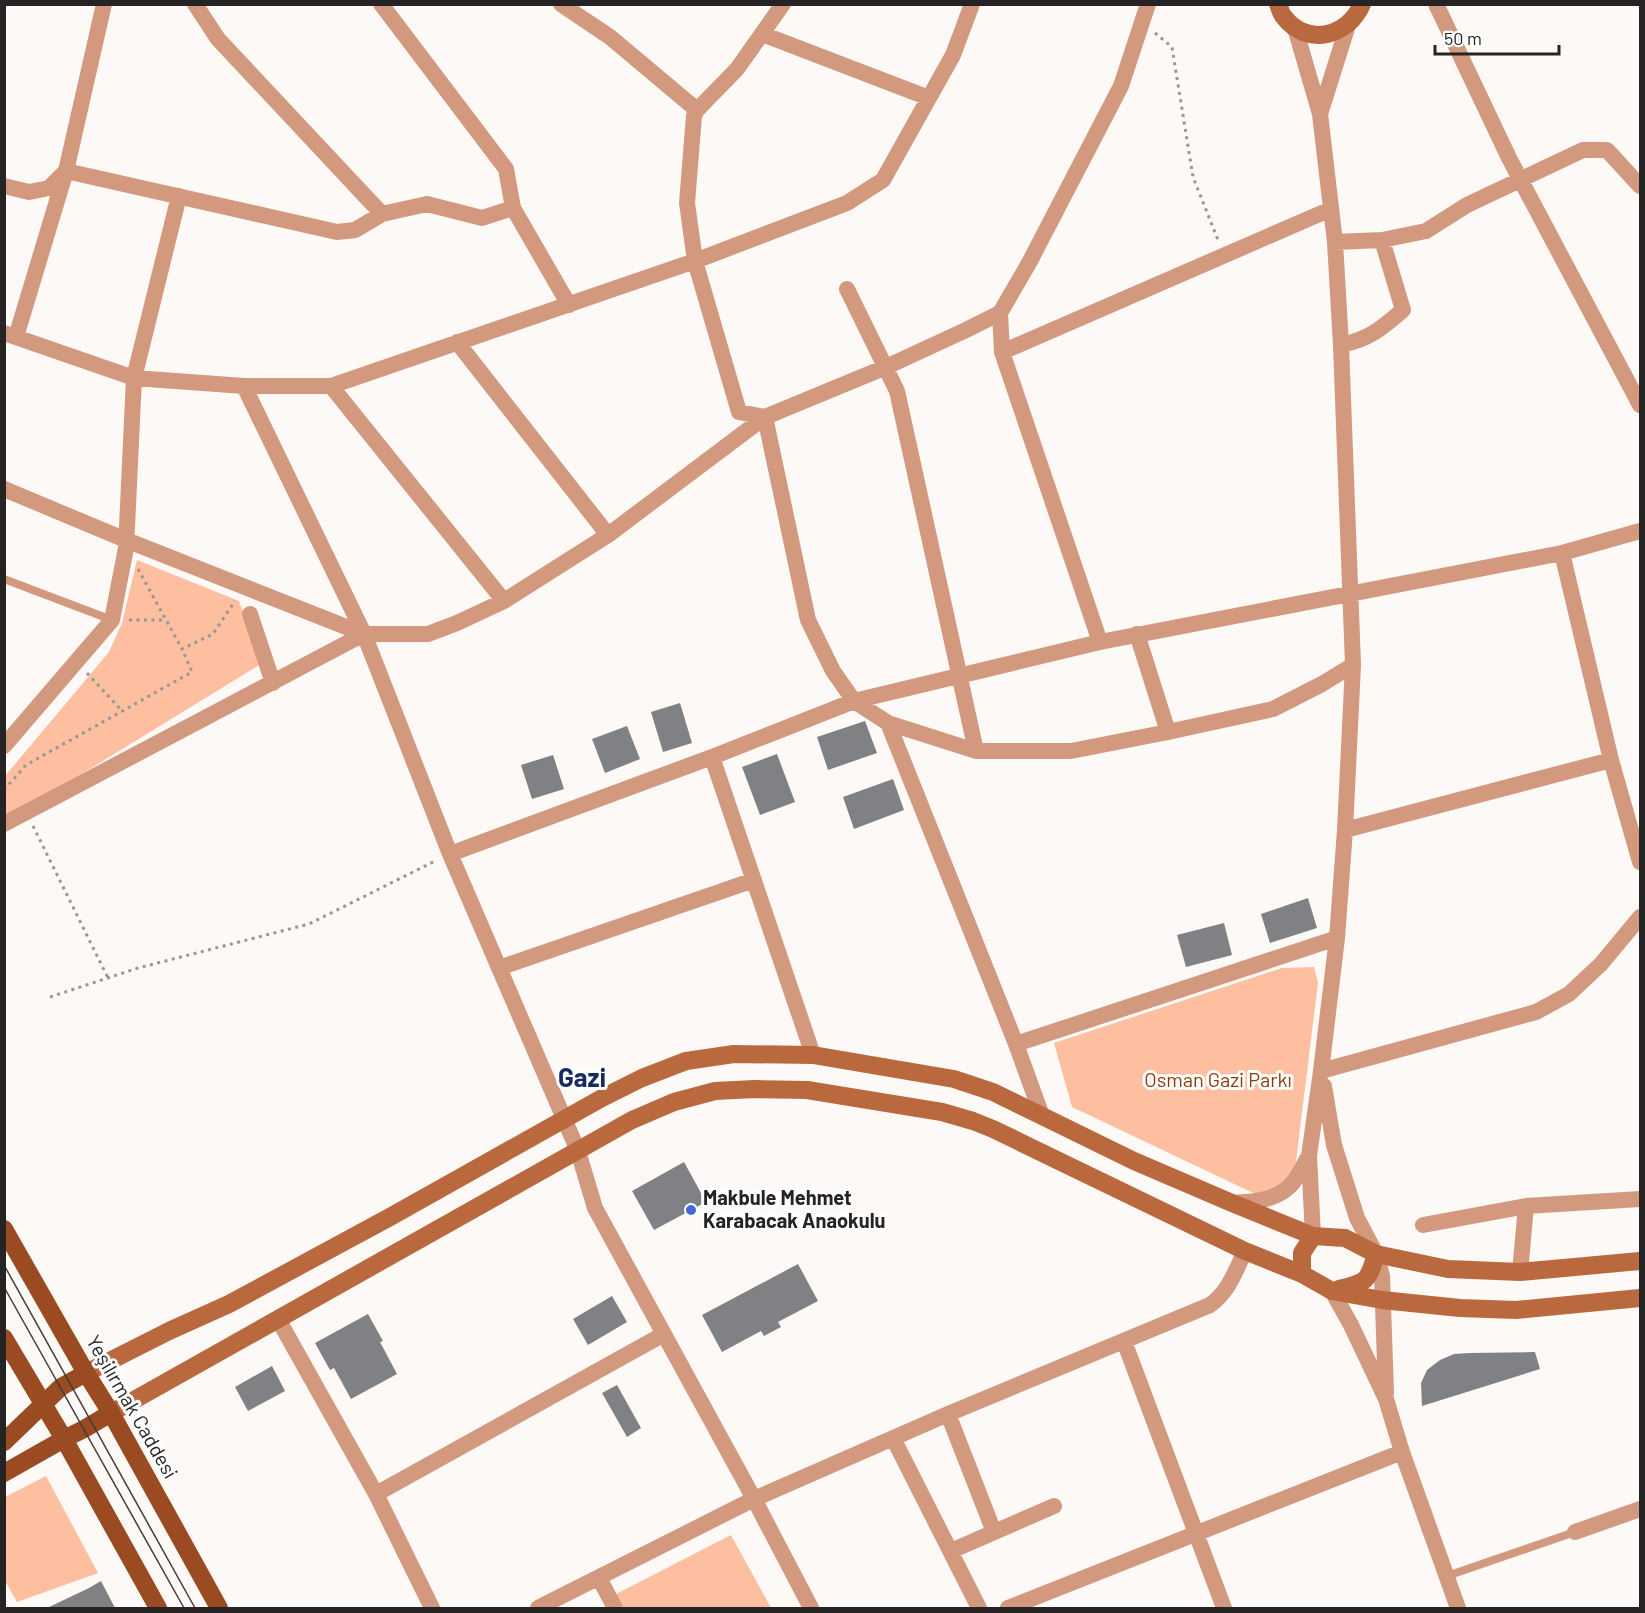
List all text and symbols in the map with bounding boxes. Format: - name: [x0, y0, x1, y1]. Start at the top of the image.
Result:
- scale bar: [1435, 18, 1560, 56]
- text: 50 m: [1444, 27, 1482, 49]
- district label: Gazi: [558, 1061, 606, 1092]
- park label: Osman Gazi Parkı: [1144, 1067, 1292, 1091]
- place label: Makbule Mehmet Karabacak Anaokulu: [703, 1185, 885, 1232]
- marker: Makbule Mehmet Karabacak Anaokulu: [684, 1203, 698, 1217]
- street label: Yeşilırmak Caddesi: [82, 1331, 184, 1482]

